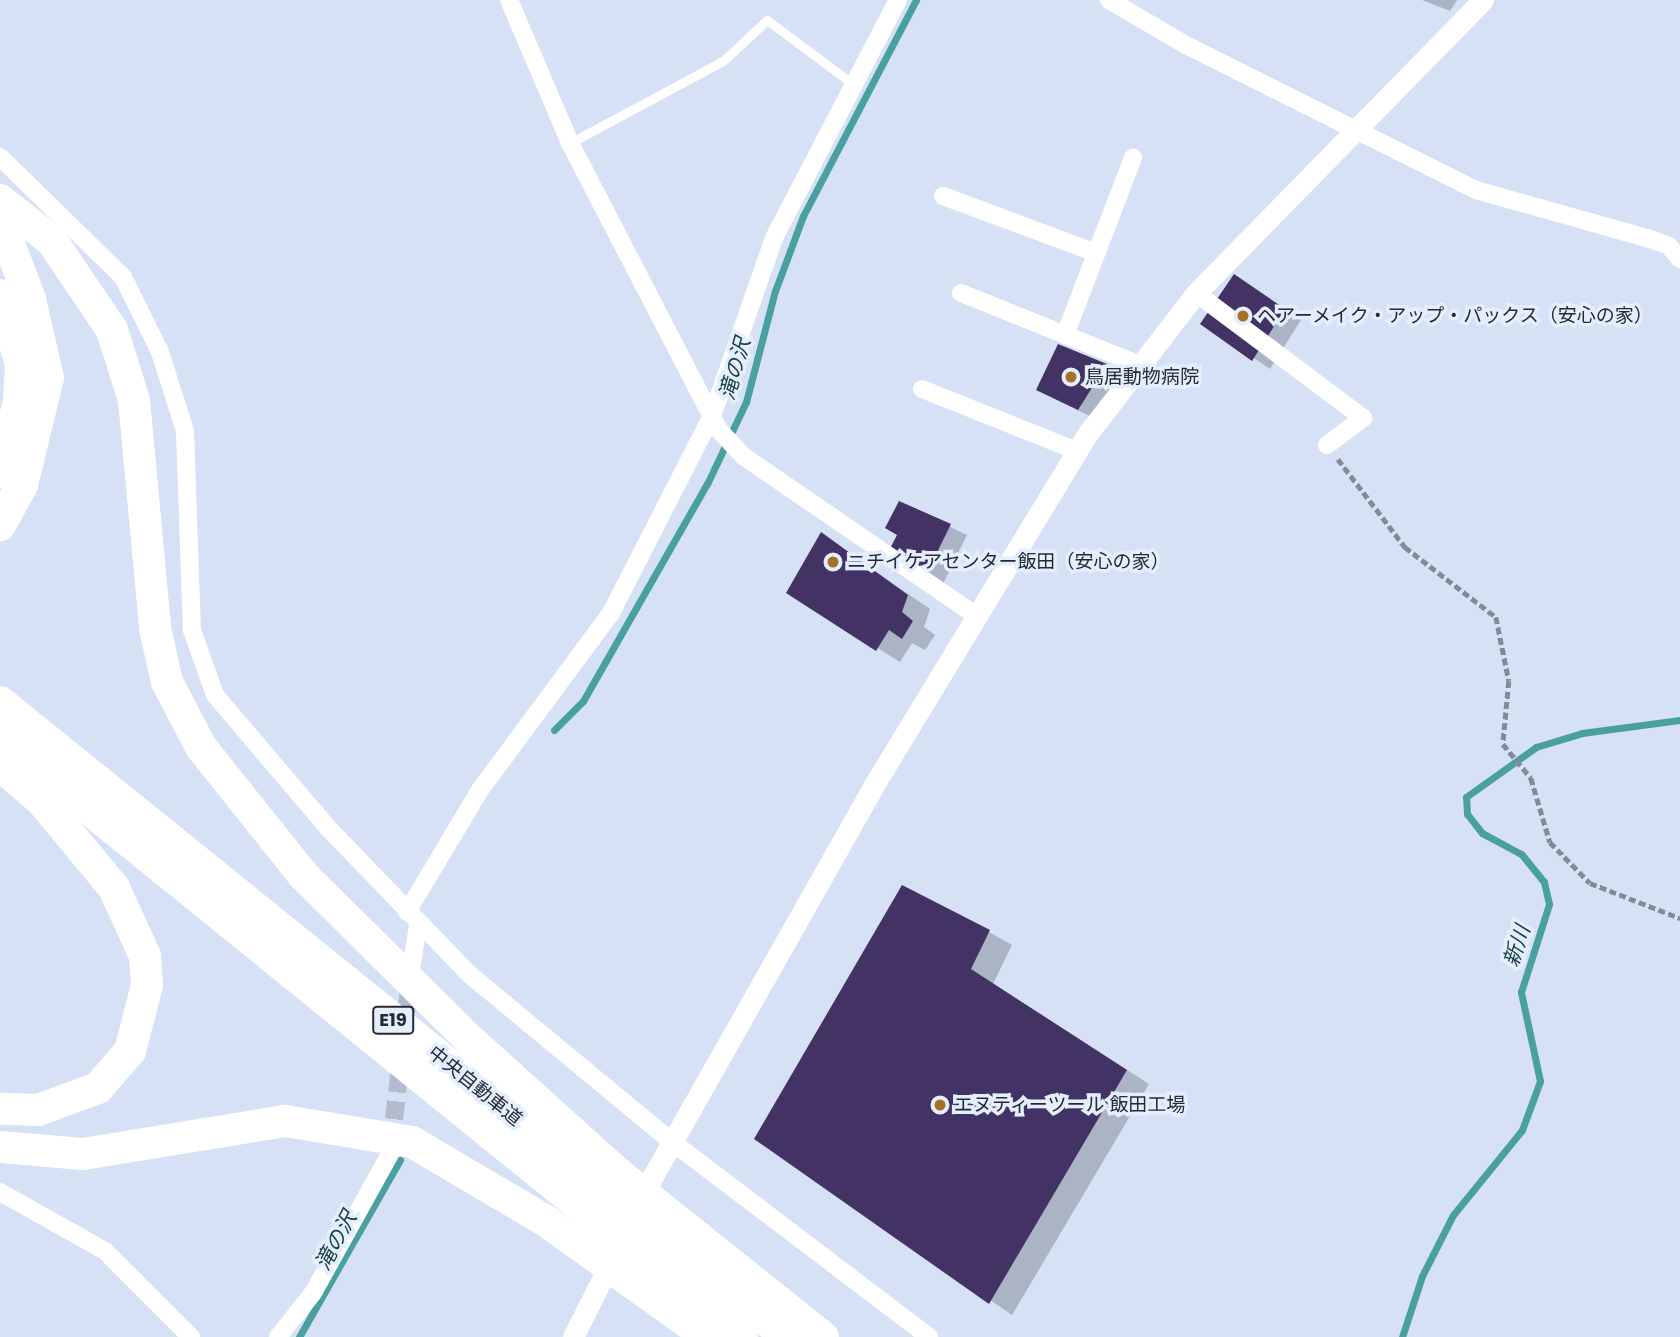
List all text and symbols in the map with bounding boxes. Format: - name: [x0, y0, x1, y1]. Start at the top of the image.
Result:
- place label: ヘアーメイク・アップ・パックス（安心の家）: [1257, 305, 1654, 327]
- marker: ヘアーメイク・アップ・パックス（安心の家）: [1235, 308, 1251, 324]
- water label: 滝の沢: [714, 335, 756, 403]
- place label: 鳥居動物病院: [1085, 366, 1199, 388]
- marker: 鳥居動物病院: [1063, 369, 1079, 385]
- place label: ニチイケアセンター飯田（安心の家）: [847, 551, 1170, 573]
- marker: ニチイケアセンター飯田（安心の家）: [825, 554, 841, 570]
- water label: 新川: [1499, 922, 1535, 970]
- road number: E19: [372, 1006, 414, 1035]
- street label: 中央自動車道: [424, 1041, 526, 1131]
- place label: エヌティーツール 飯田工場: [954, 1094, 1187, 1116]
- marker: エヌティーツール 飯田工場: [932, 1097, 948, 1113]
- water label: 滝の沢: [310, 1207, 362, 1275]

